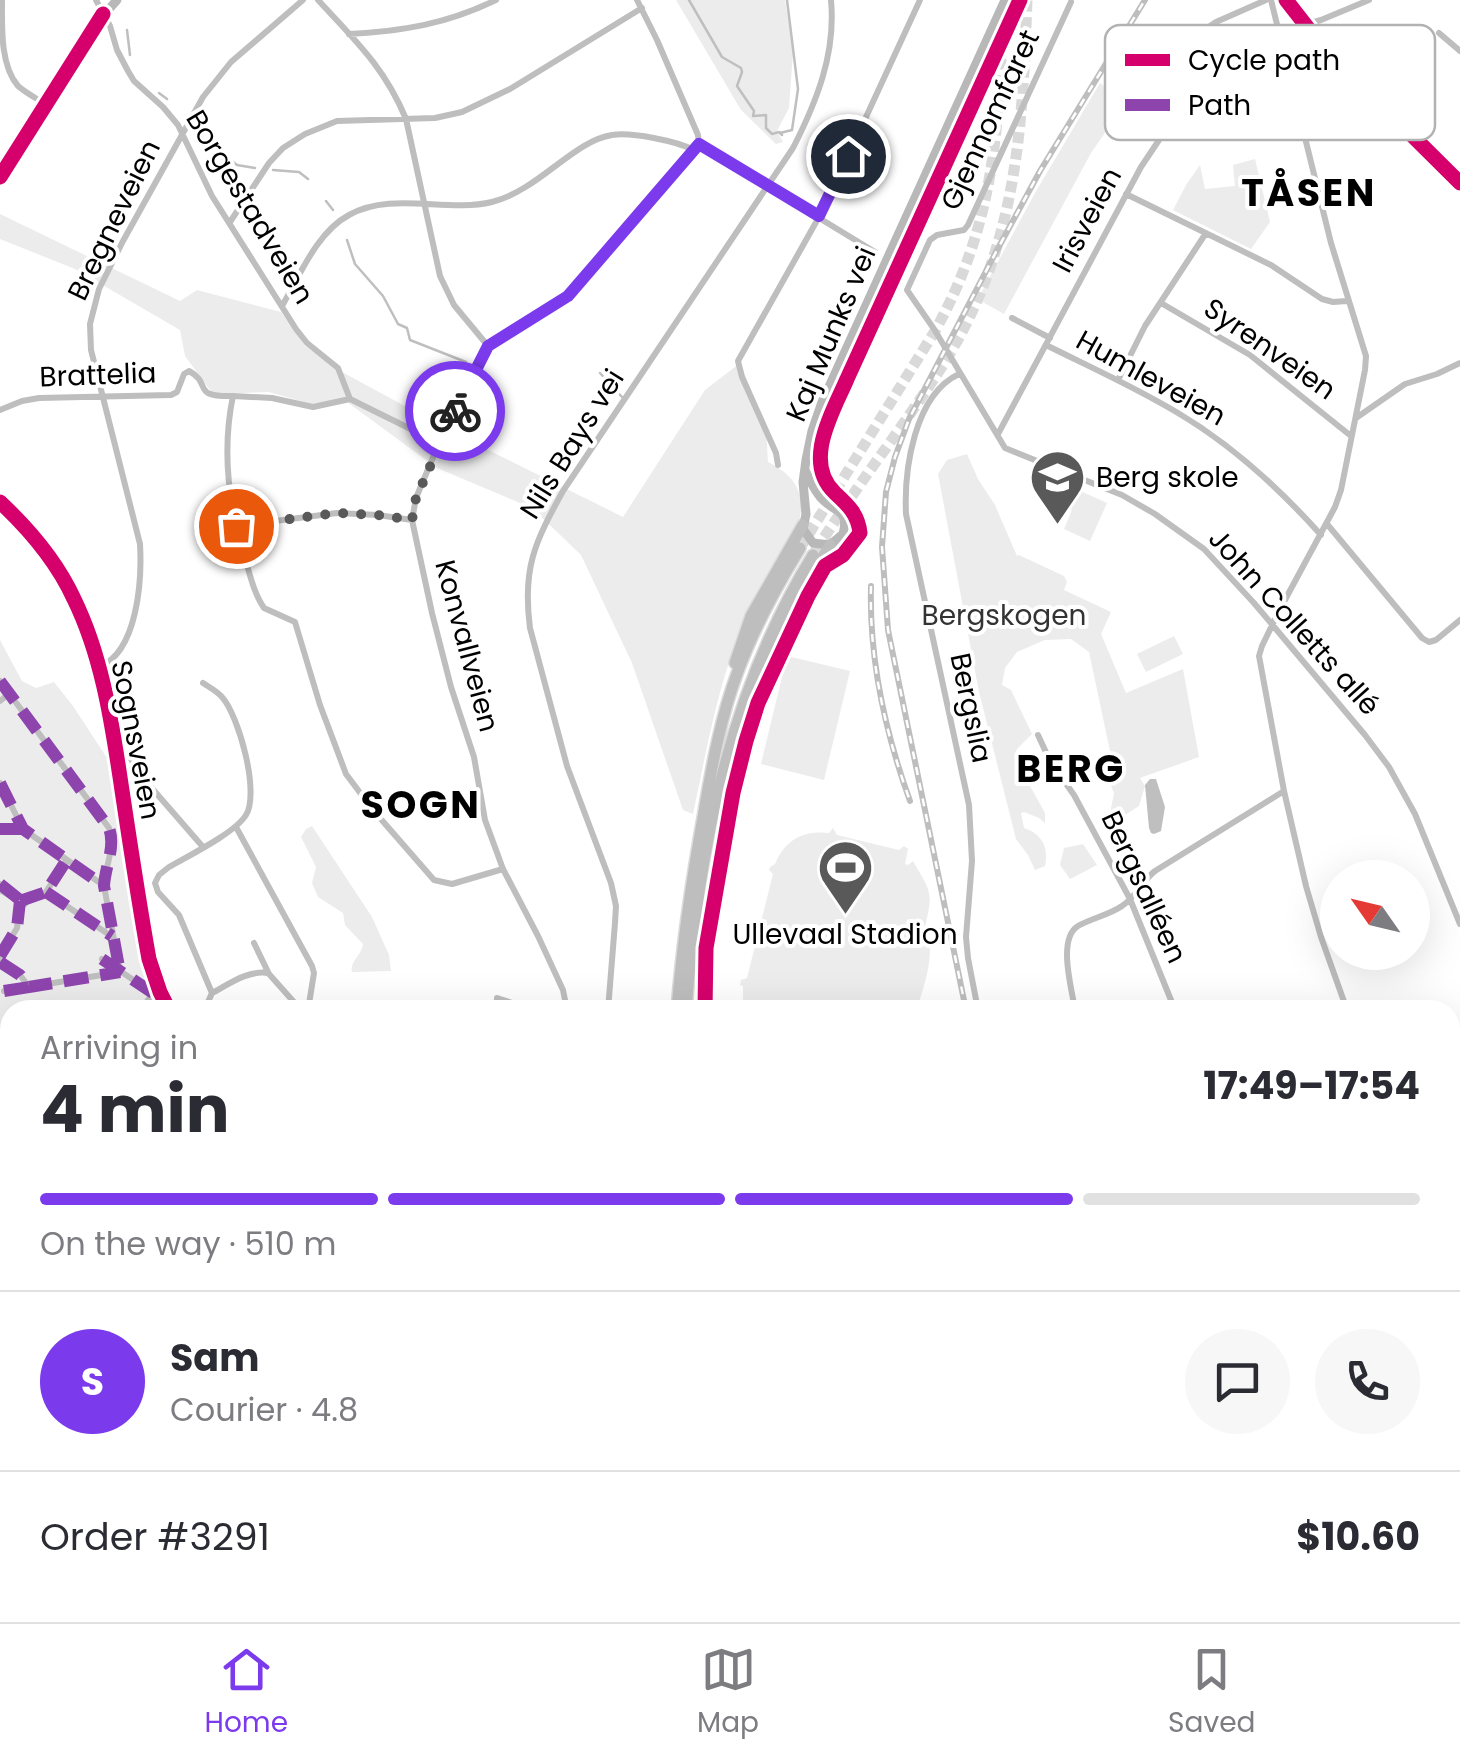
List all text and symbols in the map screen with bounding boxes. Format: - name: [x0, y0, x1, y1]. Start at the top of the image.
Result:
- street label: Gjennomfaret: [931, 23, 1049, 217]
- legend: [1105, 25, 1435, 140]
- text: Cycle path: [1188, 41, 1340, 80]
- text: Path: [1188, 86, 1251, 125]
- street label: Borgestadveien: [177, 103, 323, 311]
- pin: [806, 114, 891, 199]
- icon: home: [821, 129, 876, 184]
- street label: Bregneveien: [58, 133, 170, 307]
- street label: Irisveien: [1043, 160, 1131, 280]
- district label: TÅSEN: [1241, 166, 1377, 219]
- street label: Kaj Munks vei: [777, 241, 885, 427]
- street label: Syrenveien: [1196, 289, 1344, 409]
- street label: Humleveien: [1069, 321, 1233, 435]
- street label: Brattelia: [39, 353, 157, 397]
- courier: [405, 361, 505, 461]
- street label: Nils Bays vei: [511, 362, 633, 526]
- icon: bike: [428, 384, 483, 439]
- school or university icon: Berg skole: [1027, 447, 1087, 526]
- place label: Berg skole: [1096, 458, 1239, 497]
- pin: [194, 484, 279, 569]
- icon: bag: [209, 499, 264, 554]
- street label: John Colletts allé: [1199, 520, 1389, 724]
- street label: Konvallveien: [425, 556, 509, 736]
- park label: Bergskogen: [921, 596, 1087, 635]
- street label: Bergslia: [940, 650, 1002, 766]
- street label: Sognsveien: [101, 657, 171, 823]
- district label: BERG: [1016, 742, 1126, 795]
- district label: SOGN: [361, 778, 481, 831]
- street label: Bergsalléen: [1092, 805, 1196, 969]
- sports icon: Ullevaal Stadion: [815, 838, 875, 917]
- north arrow: [1320, 860, 1430, 970]
- map controls: [1320, 860, 1430, 970]
- place label: Ullevaal Stadion: [732, 915, 958, 954]
- text: Arriving in: [40, 1025, 198, 1070]
- text: 17:49–17:54: [1203, 1059, 1420, 1112]
- text: 4 min: [40, 1064, 230, 1155]
- text: On the way · 510 m: [40, 1221, 336, 1266]
- button: chat: [1185, 1329, 1290, 1434]
- button: phone: [1315, 1329, 1420, 1434]
- text: Sam: [170, 1331, 259, 1384]
- text: S: [81, 1355, 104, 1408]
- text: Courier · 4.8: [170, 1387, 358, 1432]
- text: Order #3291: [40, 1510, 270, 1563]
- text: $10.60: [1296, 1510, 1420, 1563]
- tab: Home: [205, 1642, 288, 1744]
- tab: Map: [697, 1642, 759, 1744]
- tab: Saved: [1168, 1642, 1255, 1744]

